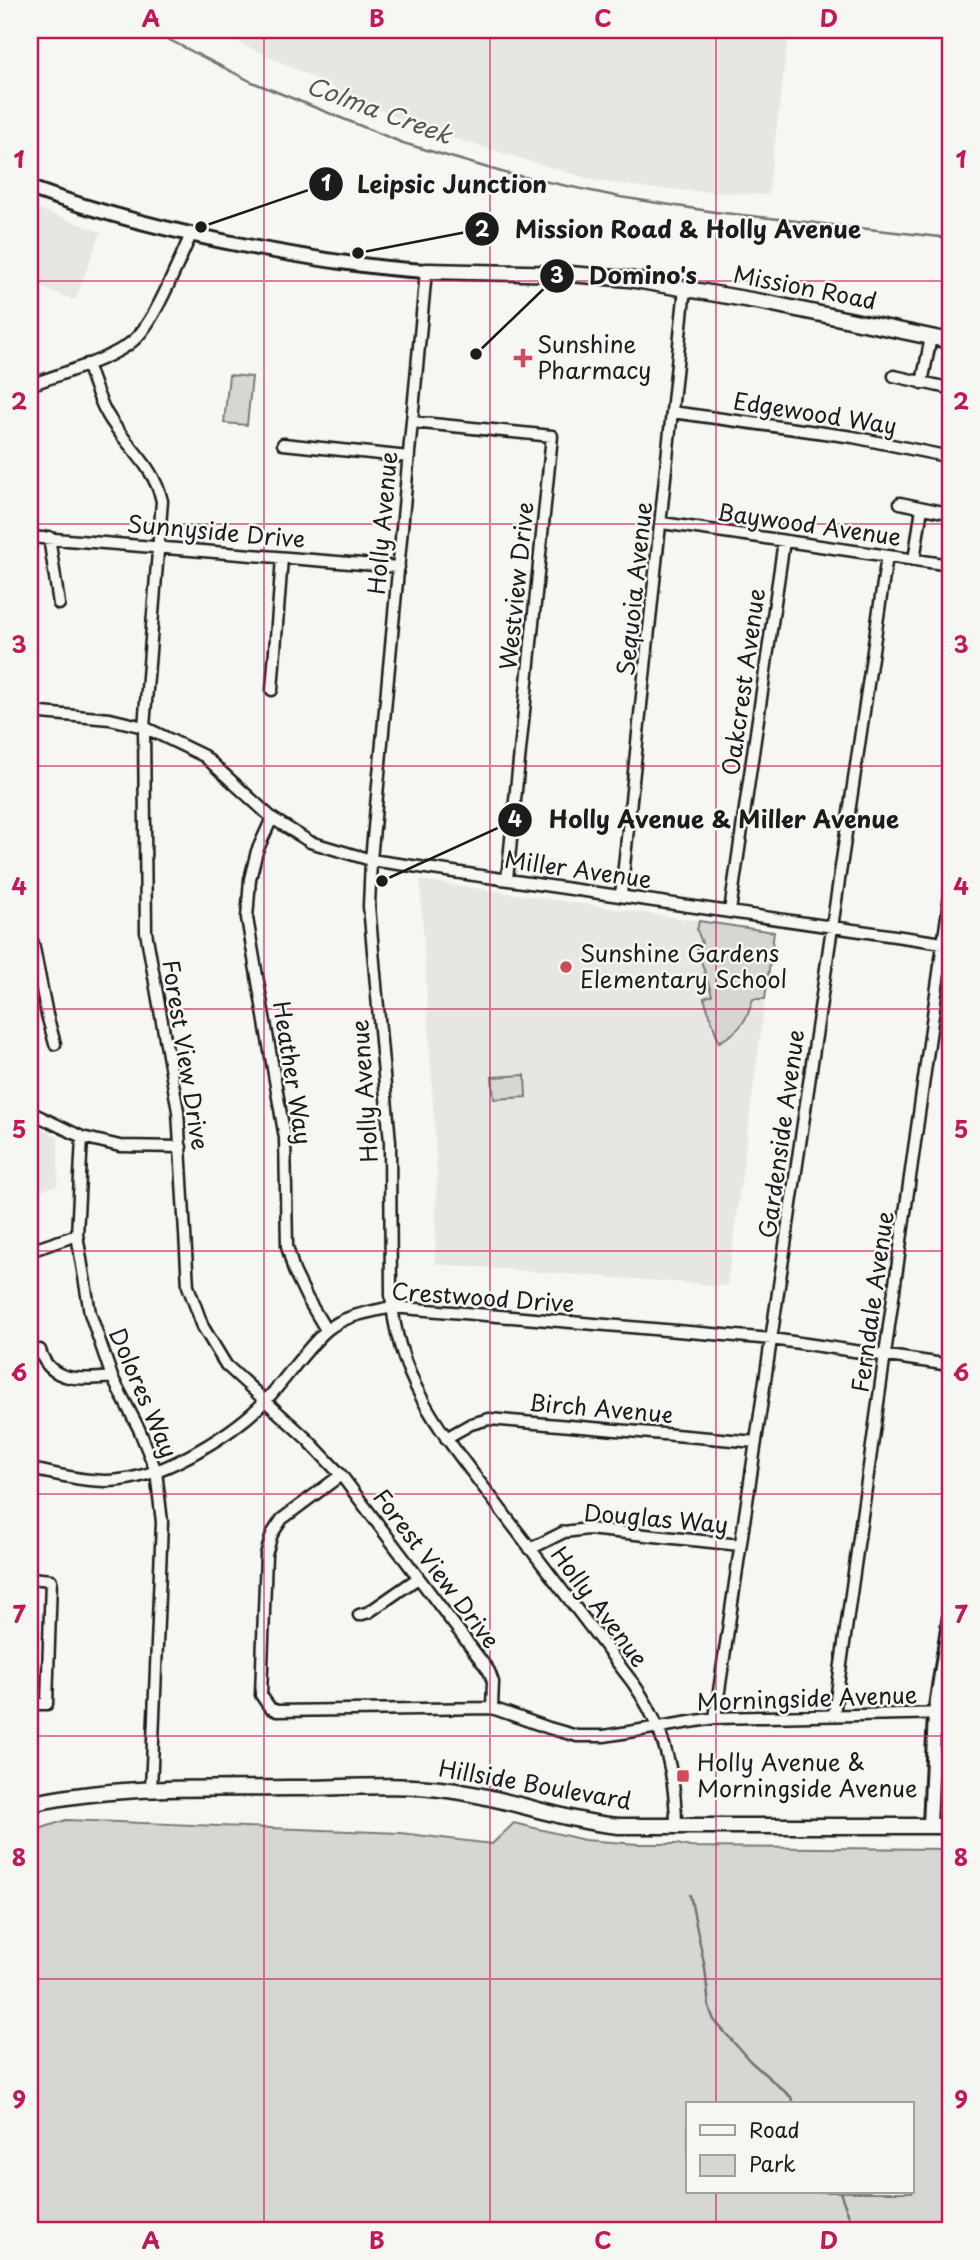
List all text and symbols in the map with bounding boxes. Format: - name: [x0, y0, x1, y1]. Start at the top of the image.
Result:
- text: A: [142, 0, 160, 35]
- text: B: [369, 0, 385, 35]
- text: C: [594, 0, 612, 35]
- text: D: [820, 0, 838, 35]
- water label: Colma Creek: [302, 66, 459, 153]
- text: 1: [14, 141, 25, 176]
- text: 1: [956, 141, 967, 176]
- callout: Leipsic Junction: [308, 162, 562, 207]
- text: Leipsic Junction: [357, 165, 547, 201]
- text: 1: [321, 166, 331, 198]
- callout: Mission Road & Holly Avenue: [465, 207, 876, 252]
- text: Mission Road & Holly Avenue: [515, 210, 861, 246]
- text: 2: [475, 212, 490, 244]
- callout: Domino's: [540, 253, 711, 298]
- street label: Mission Road: [731, 255, 880, 318]
- text: Domino's: [589, 256, 697, 292]
- text: 3: [550, 258, 564, 290]
- place label: Sunshine Pharmacy: [537, 326, 651, 387]
- marker: Sunshine Pharmacy: [515, 350, 531, 366]
- street label: Edgewood Way: [731, 382, 899, 443]
- text: 2: [11, 383, 27, 418]
- text: 2: [953, 383, 969, 418]
- street label: Holly Avenue: [358, 450, 405, 596]
- street label: Baywood Avenue: [715, 493, 904, 554]
- street label: Westview Drive: [489, 500, 542, 672]
- street label: Sequoia Avenue: [607, 500, 660, 678]
- street label: Sunnyside Drive: [125, 505, 307, 556]
- street label: Oakcrest Avenue: [712, 586, 773, 778]
- text: 3: [11, 626, 27, 661]
- text: 3: [953, 626, 969, 661]
- callout: Holly Avenue & Miller Avenue: [498, 797, 915, 842]
- text: Holly Avenue & Miller Avenue: [549, 800, 899, 836]
- text: 4: [508, 802, 522, 834]
- street label: Miller Avenue: [502, 841, 654, 896]
- text: 4: [11, 868, 27, 903]
- text: 4: [953, 868, 969, 903]
- place label: Sunshine Gardens Elementary School: [580, 935, 787, 996]
- street label: Forest View Drive: [154, 957, 219, 1152]
- marker: Sunshine Gardens Elementary School: [558, 959, 574, 975]
- street label: Heather Way: [265, 999, 322, 1147]
- street label: Holly Avenue: [341, 1018, 386, 1164]
- street label: Gardenside Avenue: [749, 1027, 812, 1240]
- text: 5: [12, 1111, 26, 1146]
- text: 5: [954, 1111, 968, 1146]
- street label: Ferndale Avenue: [841, 1209, 902, 1395]
- street label: Crestwood Drive: [390, 1273, 576, 1320]
- street label: Dolores Way: [101, 1322, 188, 1463]
- text: 6: [11, 1354, 27, 1389]
- text: 6: [953, 1354, 969, 1389]
- street label: Birch Avenue: [527, 1384, 675, 1431]
- street label: Forest View Drive: [365, 1481, 509, 1655]
- street label: Douglas Way: [582, 1494, 730, 1541]
- street label: Holly Avenue: [543, 1538, 657, 1674]
- text: 7: [12, 1596, 26, 1631]
- text: 7: [954, 1596, 968, 1631]
- street label: Morningside Avenue: [696, 1676, 918, 1719]
- place label: Holly Avenue & Morningside Avenue: [697, 1744, 918, 1805]
- street label: Hillside Boulevard: [436, 1749, 634, 1818]
- marker: Holly Avenue & Morningside Avenue: [675, 1768, 691, 1784]
- text: 8: [12, 1839, 26, 1874]
- text: 8: [954, 1839, 968, 1874]
- text: 9: [12, 2081, 26, 2116]
- text: 9: [954, 2081, 968, 2116]
- legend: [686, 2102, 914, 2194]
- text: Road: [749, 2113, 800, 2145]
- text: Park: [749, 2147, 796, 2179]
- text: A: [142, 2222, 160, 2257]
- text: B: [369, 2222, 385, 2257]
- text: C: [594, 2222, 612, 2257]
- text: D: [820, 2222, 838, 2257]

